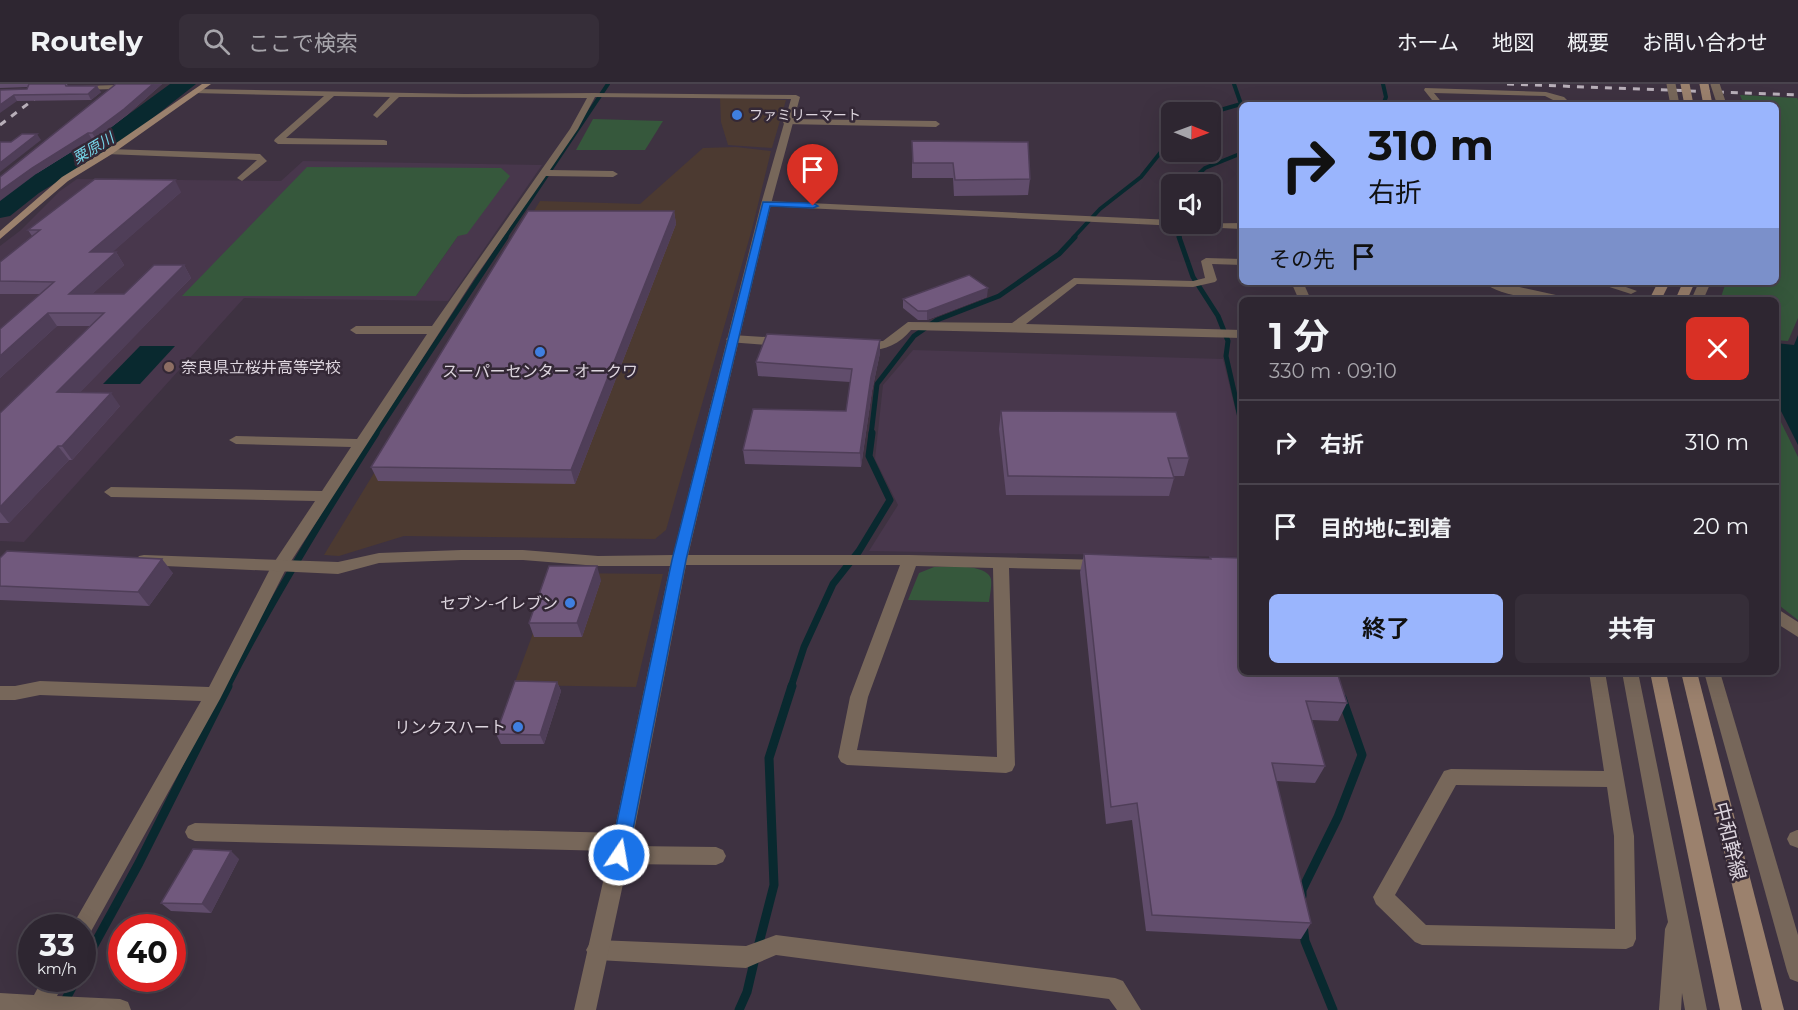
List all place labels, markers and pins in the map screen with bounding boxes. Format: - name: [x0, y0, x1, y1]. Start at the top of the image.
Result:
- place label: ファミリーマート: [749, 106, 861, 124]
- marker: ファミリーマート: [730, 108, 744, 122]
- pin: [787, 144, 838, 206]
- marker: スーパーセンター オークワ: [533, 345, 547, 359]
- place label: 奈良県立桜井高等学校: [181, 358, 341, 377]
- marker: 奈良県立桜井高等学校: [162, 360, 176, 374]
- place label: スーパーセンター オークワ: [442, 362, 638, 381]
- place label: セブン-イレブン: [440, 594, 558, 613]
- marker: セブン-イレブン: [563, 596, 577, 610]
- place label: リンクスハート: [394, 718, 506, 737]
- marker: リンクスハート: [511, 720, 525, 734]

